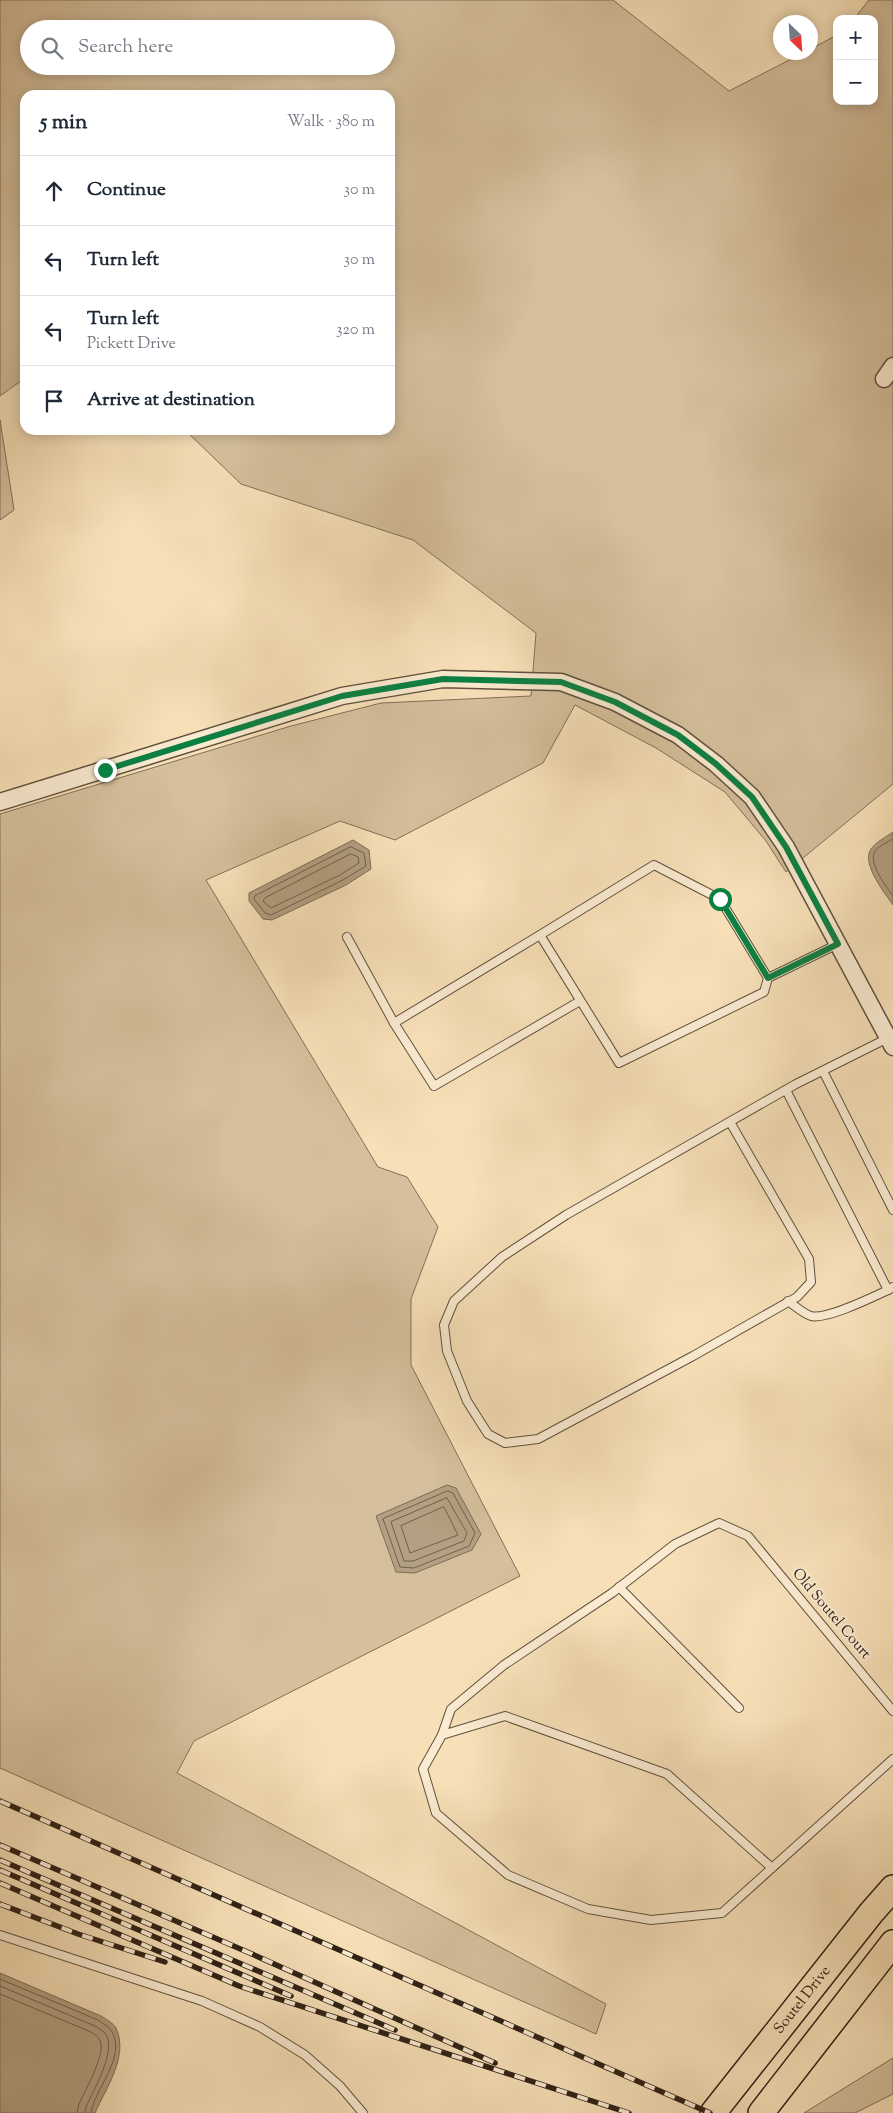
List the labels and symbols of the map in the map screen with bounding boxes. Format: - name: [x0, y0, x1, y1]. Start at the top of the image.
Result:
- north arrow: [773, 15, 818, 60]
- route end: [94, 759, 117, 782]
- route start: [709, 888, 732, 911]
- street label: Old Soutel Court: [787, 1564, 875, 1664]
- street label: Soutel Drive: [769, 1962, 836, 2038]

